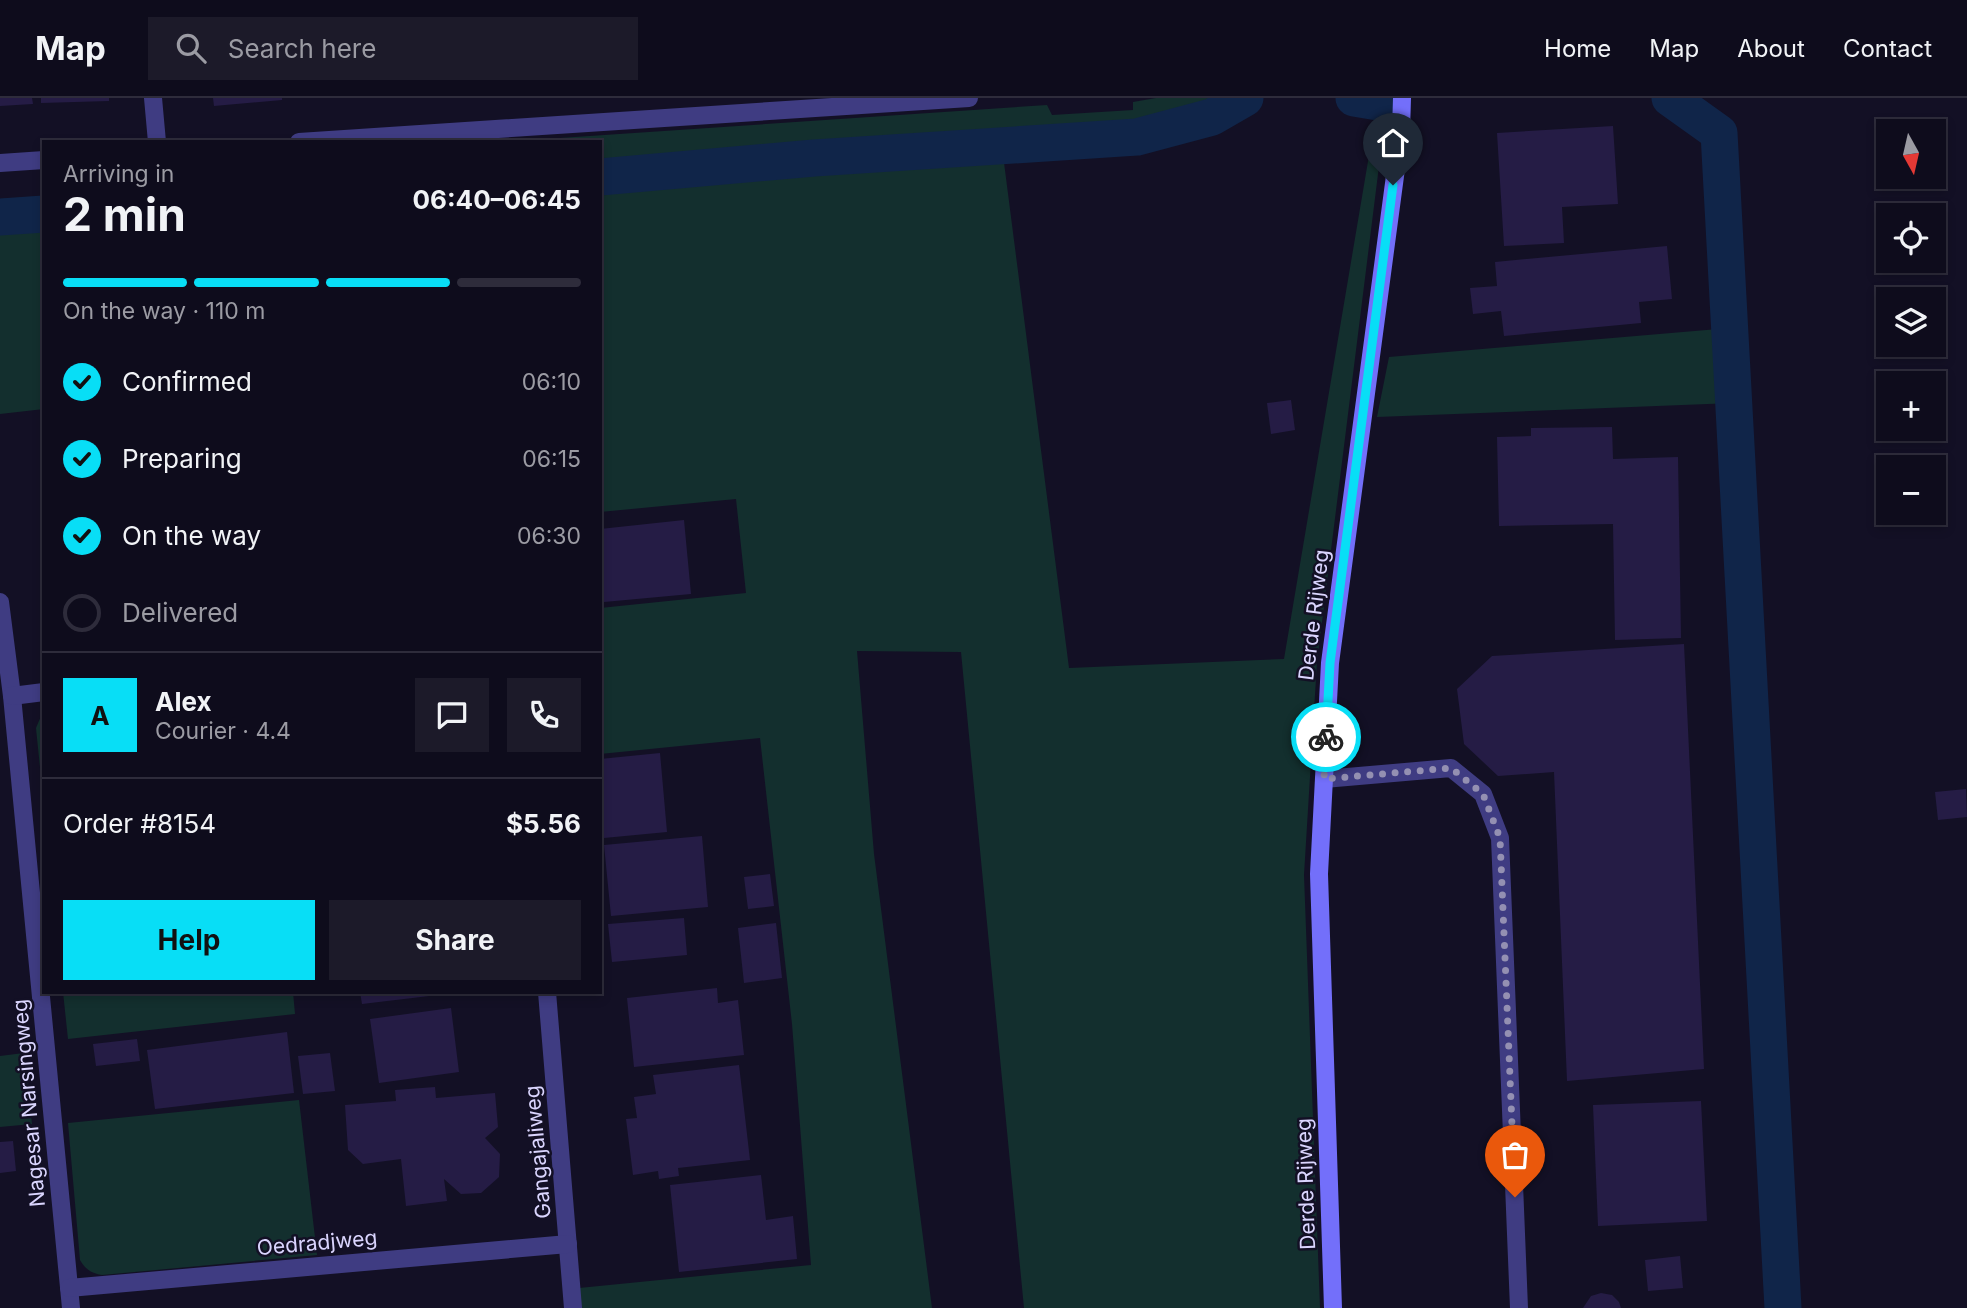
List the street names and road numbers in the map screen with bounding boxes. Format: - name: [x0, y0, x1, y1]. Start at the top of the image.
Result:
- street label: Derde Rijweg: [1293, 548, 1334, 682]
- street label: Nagesar Narsingweg: [7, 998, 50, 1208]
- street label: Gangajaliweg: [519, 1084, 556, 1220]
- street label: Derde Rijweg: [1291, 1118, 1320, 1250]
- street label: Oedradjweg: [256, 1225, 378, 1260]

